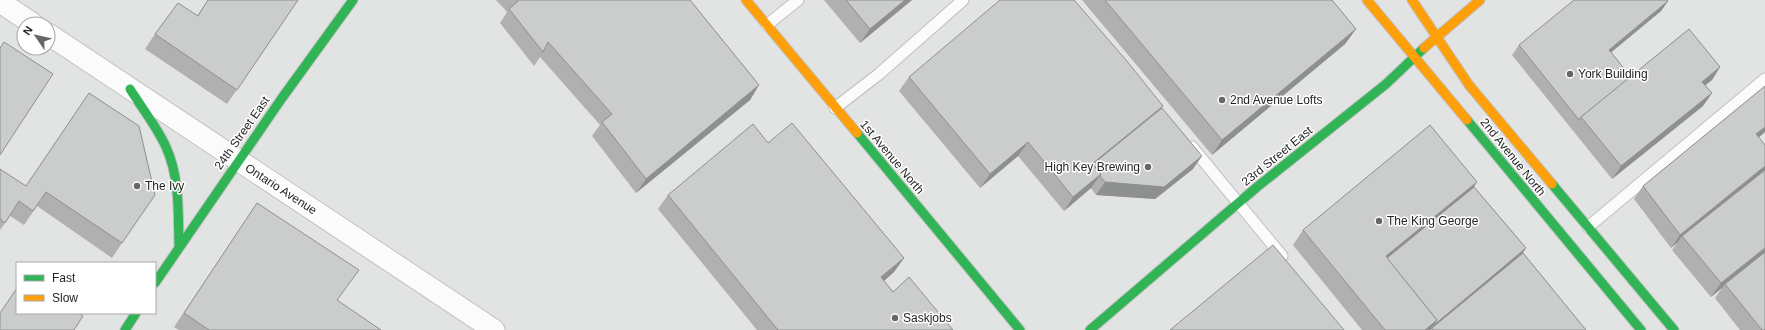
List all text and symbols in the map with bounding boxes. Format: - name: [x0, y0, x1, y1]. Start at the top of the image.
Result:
- north arrow: [16, 16, 56, 56]
- text: N: [21, 24, 35, 37]
- place label: York Building: [1578, 67, 1648, 81]
- marker: York Building: [1565, 69, 1575, 79]
- street label: 24th Street East: [212, 93, 273, 172]
- place label: 2nd Avenue Lofts: [1230, 93, 1323, 107]
- marker: 2nd Avenue Lofts: [1217, 95, 1227, 105]
- street label: 2nd Avenue North: [1477, 115, 1549, 199]
- street label: 1st Avenue North: [857, 117, 927, 197]
- street label: 23rd Street East: [1239, 123, 1316, 189]
- place label: High Key Brewing: [1045, 160, 1140, 174]
- street label: Ontario Avenue: [243, 161, 320, 218]
- marker: High Key Brewing: [1143, 162, 1153, 172]
- place label: The Ivy: [145, 179, 184, 193]
- marker: The Ivy: [132, 181, 142, 191]
- place label: The King George: [1387, 214, 1479, 228]
- marker: The King George: [1374, 216, 1384, 226]
- legend: [16, 262, 156, 314]
- text: Fast: [52, 271, 76, 285]
- text: Slow: [52, 291, 78, 305]
- place label: Saskjobs: [903, 311, 952, 325]
- marker: Saskjobs: [890, 313, 900, 323]

